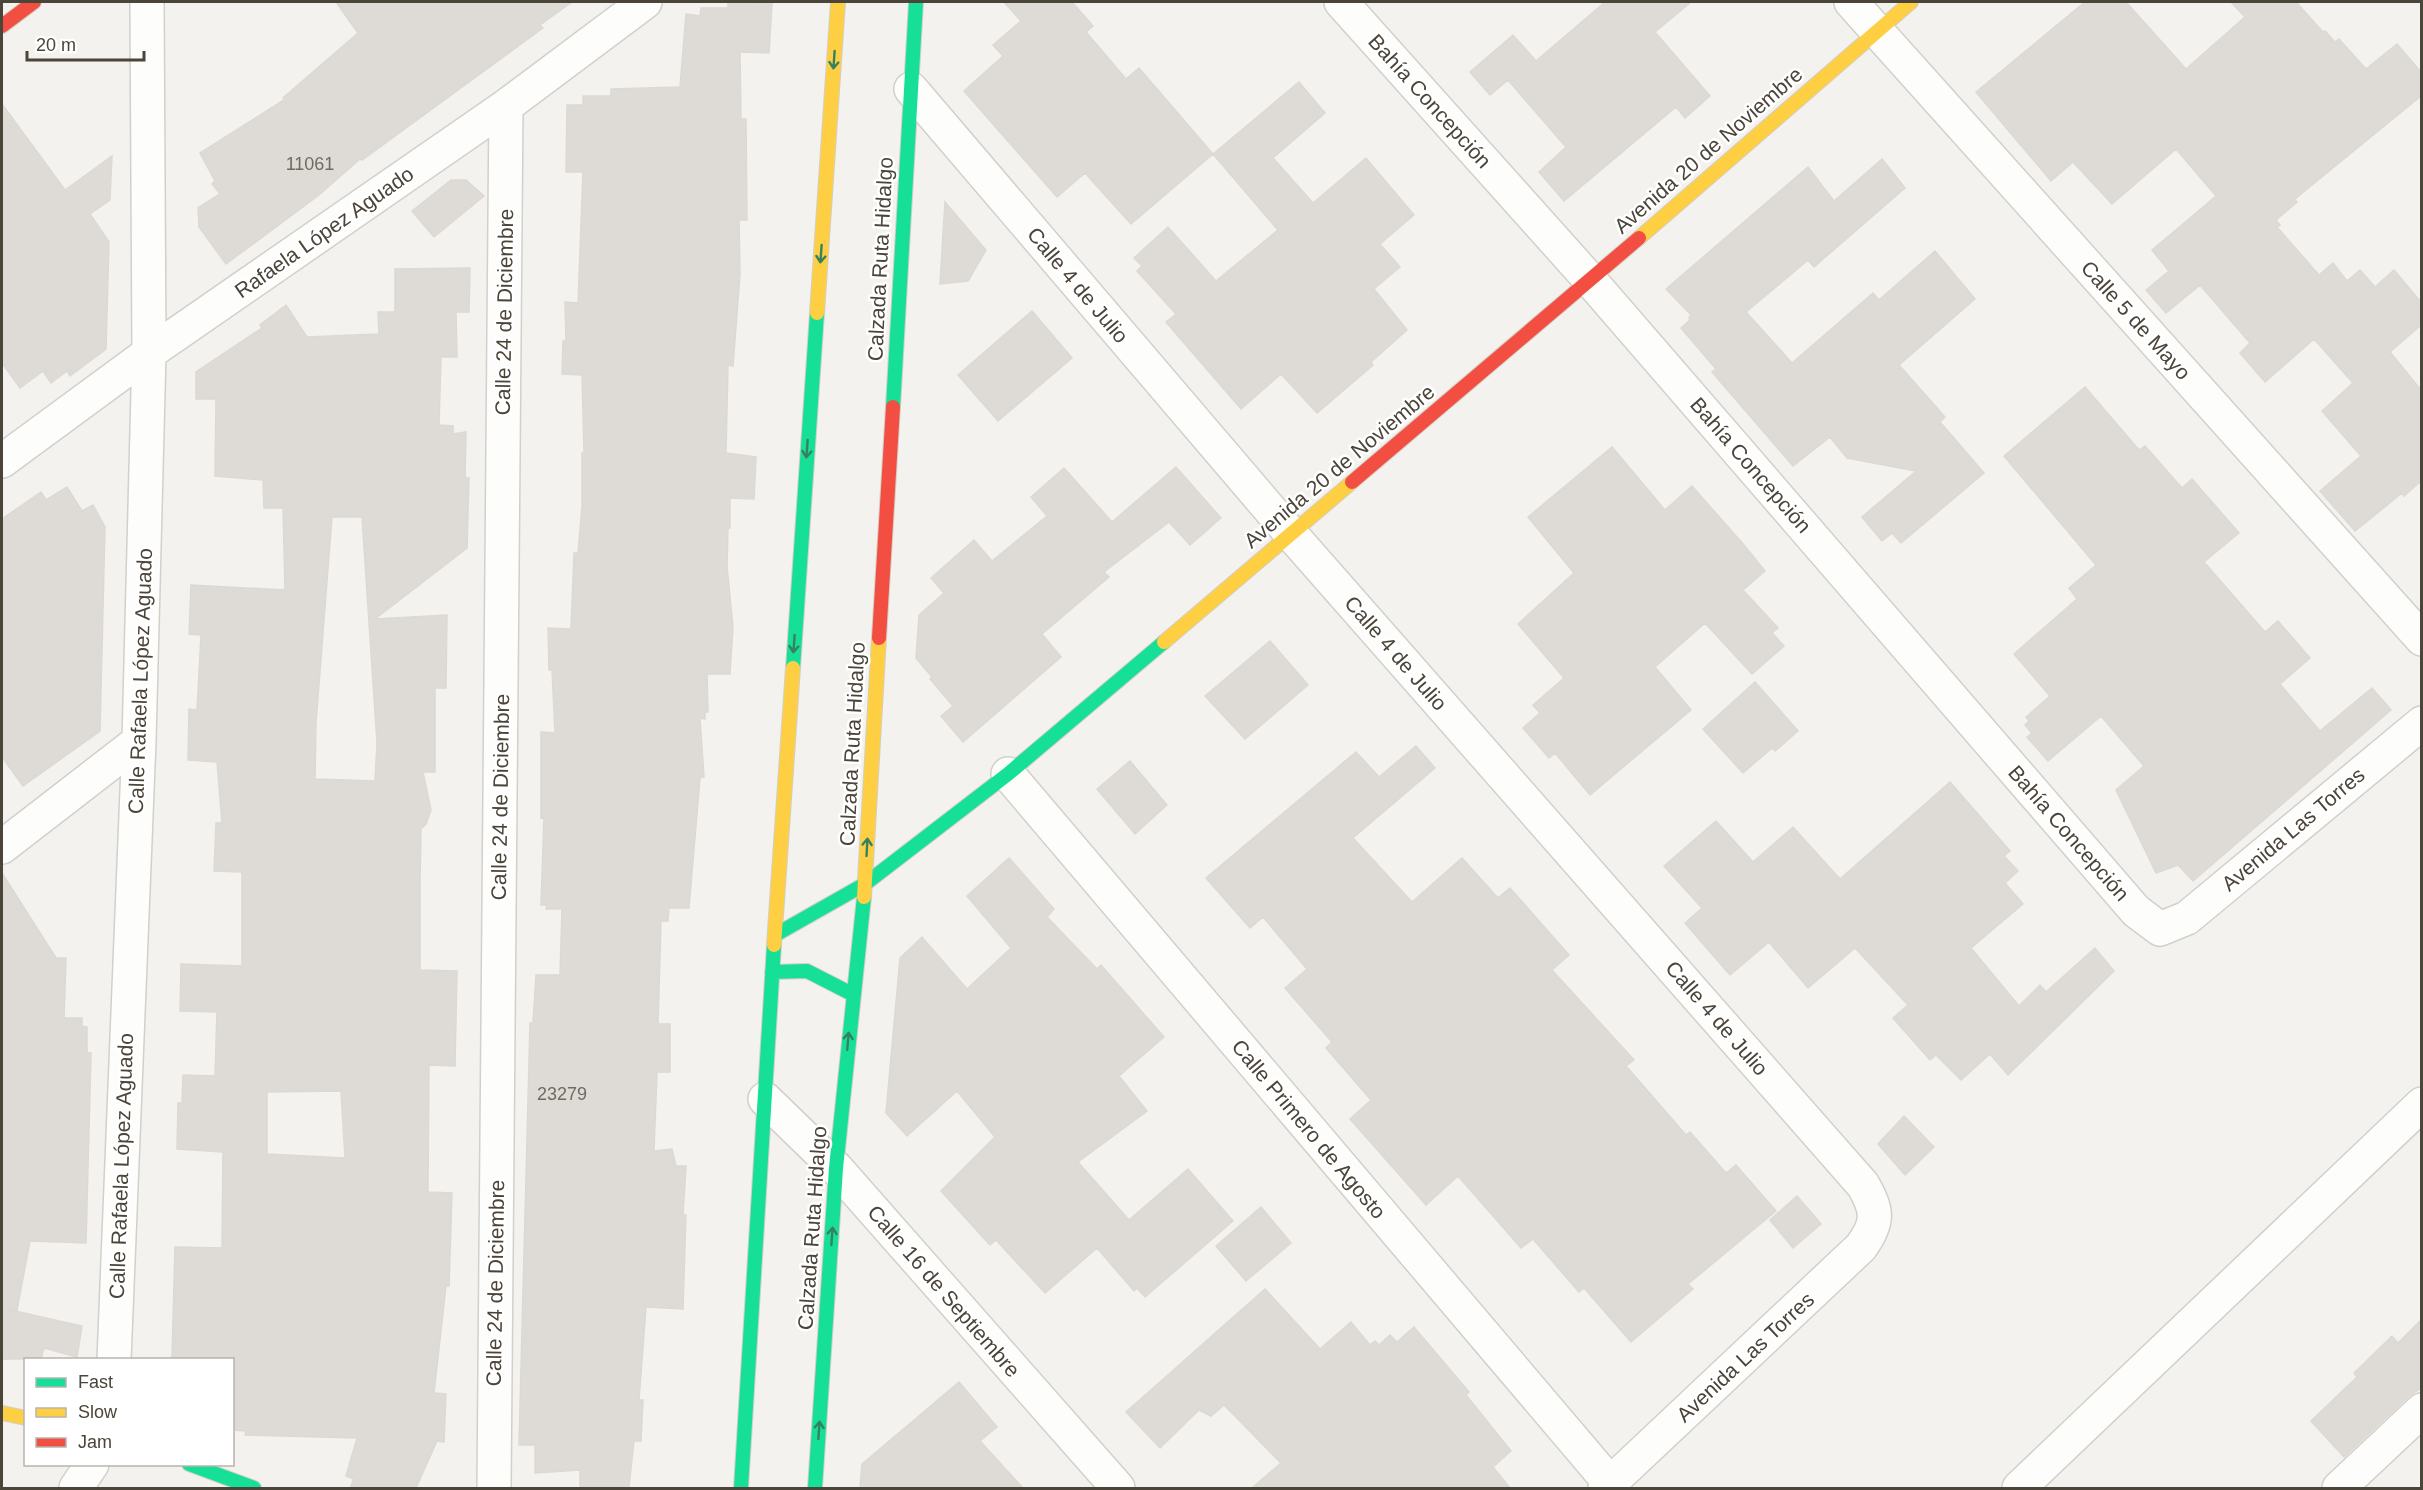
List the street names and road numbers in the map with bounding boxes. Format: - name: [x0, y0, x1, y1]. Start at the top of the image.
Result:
- street label: Bahía Concepción: [1364, 30, 1496, 172]
- street label: Avenida 20 de Noviembre: [1609, 62, 1807, 238]
- street label: Calzada Ruta Hidalgo: [863, 156, 897, 362]
- street label: Rafaela López Aguado: [230, 162, 418, 302]
- street label: Calle 24 de Diciembre: [491, 209, 517, 415]
- street label: Calle 4 de Julio: [1023, 223, 1133, 347]
- street label: Calle 5 de Mayo: [2077, 256, 2195, 384]
- street label: Avenida 20 de Noviembre: [1239, 380, 1439, 552]
- street label: Bahía Concepción: [1686, 393, 1816, 537]
- street label: Calle Rafaela López Aguado: [124, 548, 156, 814]
- street label: Calle 4 de Julio: [1340, 591, 1452, 715]
- street label: Calzada Ruta Hidalgo: [835, 641, 869, 847]
- street label: Calle 24 de Diciembre: [487, 694, 513, 900]
- street label: Bahía Concepción: [2004, 761, 2134, 905]
- street label: Avenida Las Torres: [2217, 763, 2369, 895]
- street label: Calle 4 de Julio: [1661, 956, 1773, 1080]
- street label: Calle Rafaela López Aguado: [105, 1033, 137, 1299]
- street label: Calle Primero de Agosto: [1227, 1035, 1391, 1223]
- street label: Calzada Ruta Hidalgo: [793, 1125, 831, 1331]
- street label: Calle 24 de Diciembre: [482, 1180, 508, 1386]
- street label: Calle 16 de Septiembre: [863, 1201, 1025, 1381]
- street label: Avenida Las Torres: [1672, 1288, 1818, 1426]

